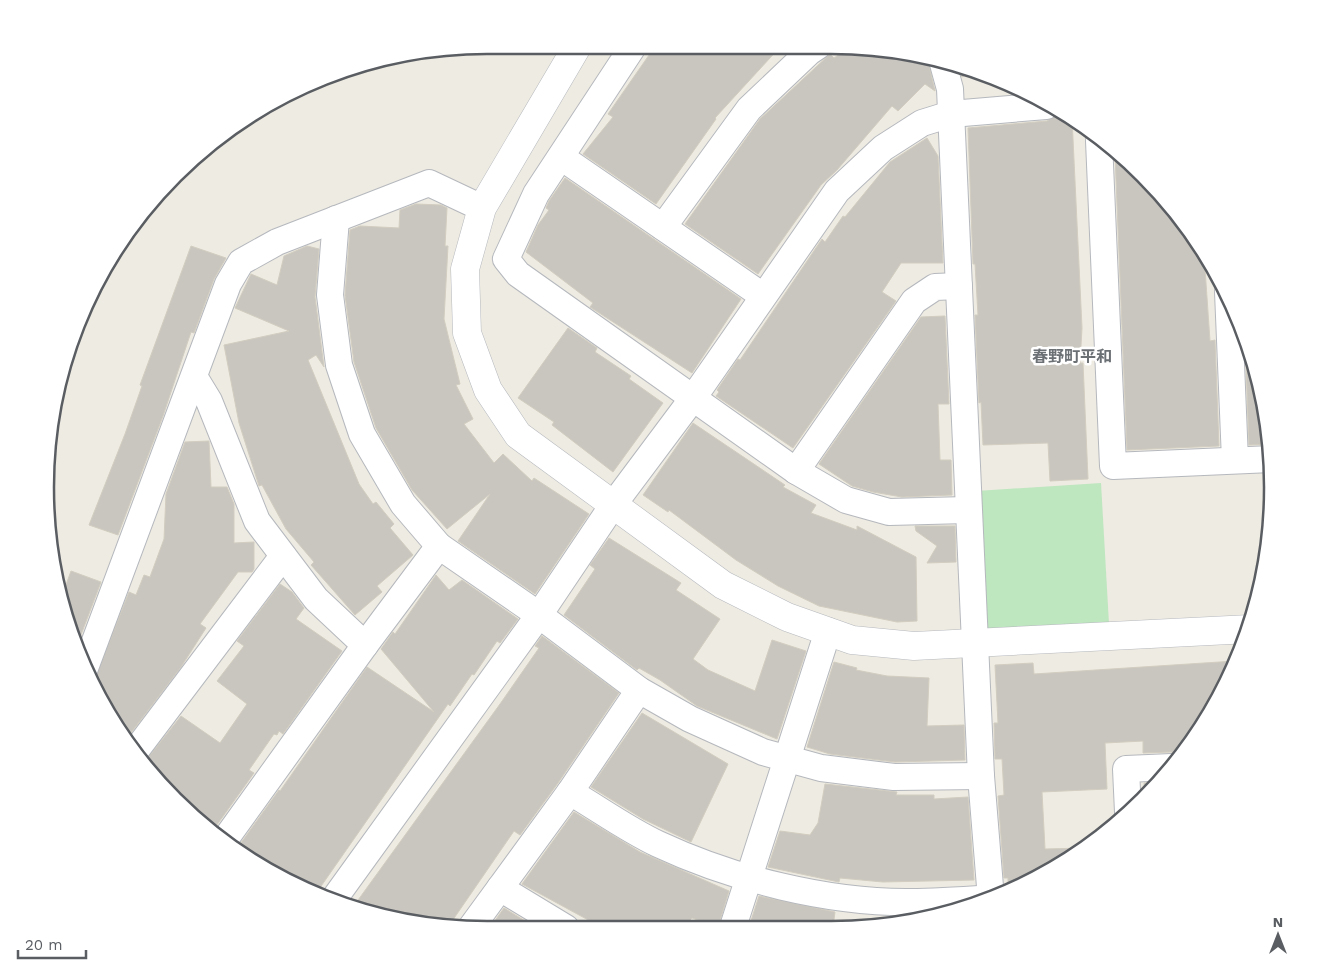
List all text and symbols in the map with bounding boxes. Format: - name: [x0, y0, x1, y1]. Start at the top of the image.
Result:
- district label: 春野町平和: [1032, 347, 1112, 366]
- north arrow: [1253, 910, 1303, 960]
- text: N: [1273, 914, 1283, 930]
- scale bar: [18, 928, 85, 960]
- text: 20 m: [25, 936, 63, 954]

